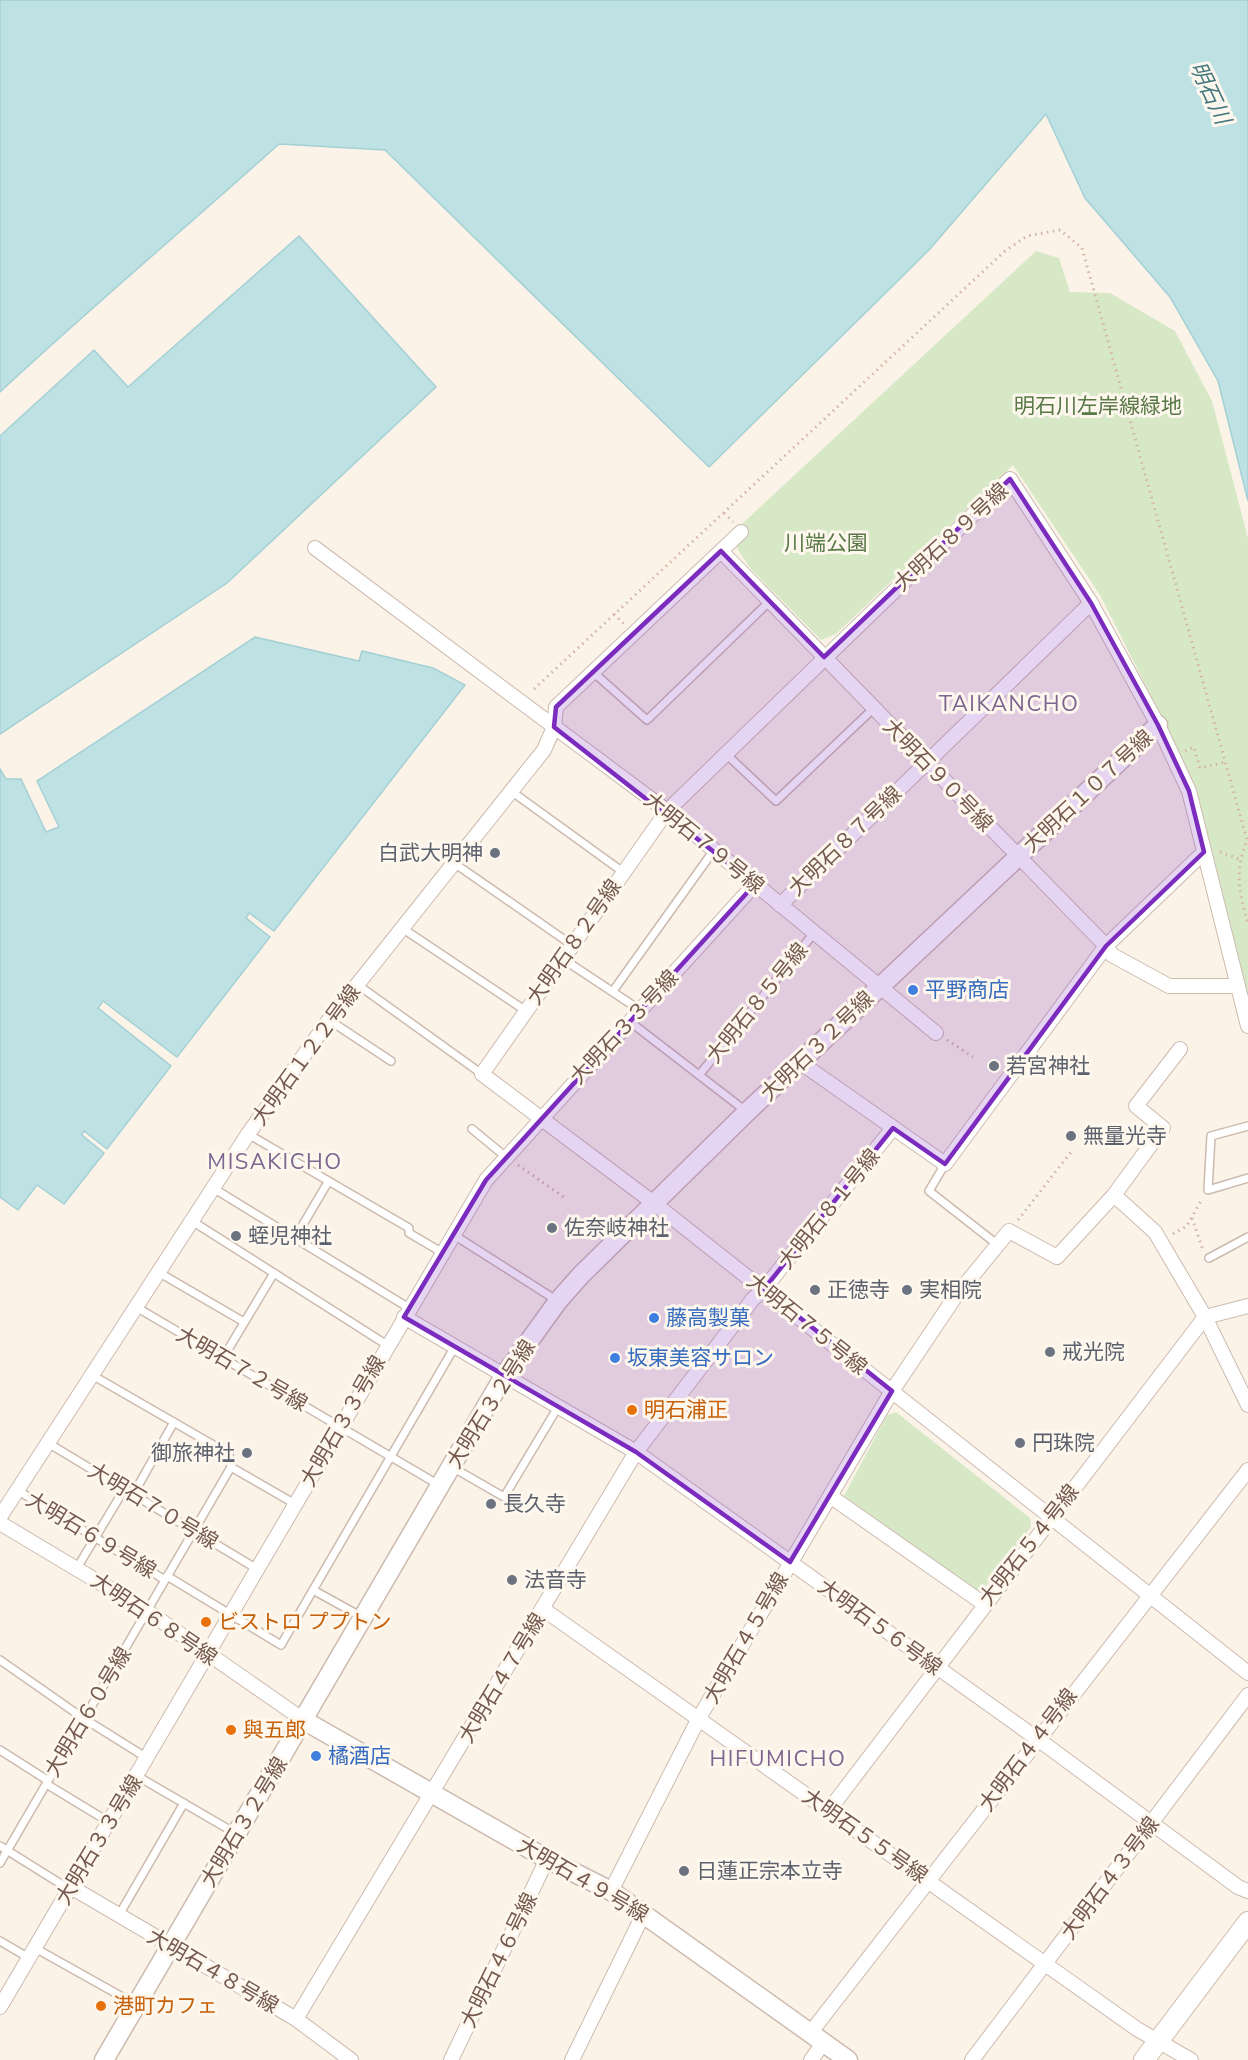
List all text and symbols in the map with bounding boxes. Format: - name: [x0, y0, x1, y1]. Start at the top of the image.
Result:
- water label: 明石川: [1182, 57, 1238, 131]
- park label: 明石川左岸線緑地: [1014, 392, 1182, 420]
- street label: 大明石８９号線: [888, 477, 1014, 597]
- park label: 川端公園: [784, 529, 868, 557]
- district label: TAIKANCHO: [939, 689, 1079, 719]
- street label: 大明石９０号線: [877, 712, 999, 838]
- street label: 大明石１０７号線: [1017, 723, 1159, 859]
- street label: 大明石８７号線: [782, 780, 908, 902]
- street label: 大明石７９号線: [638, 786, 770, 900]
- place label: 白武大明神: [378, 839, 483, 867]
- marker: 白武大明神: [488, 846, 502, 860]
- street label: 大明石８２号線: [520, 874, 628, 1010]
- street label: 大明石８５号線: [700, 937, 814, 1069]
- street label: 大明石３３号線: [564, 964, 684, 1090]
- place label: 平野商店: [925, 976, 1009, 1004]
- street label: 大明石１２２号線: [245, 979, 367, 1131]
- marker: 平野商店: [906, 983, 920, 997]
- street label: 大明石３２号線: [754, 985, 880, 1107]
- place label: 若宮神社: [1006, 1052, 1090, 1080]
- marker: 若宮神社: [987, 1059, 1001, 1073]
- place label: 無量光寺: [1083, 1122, 1167, 1150]
- marker: 無量光寺: [1064, 1129, 1078, 1143]
- street label: 大明石８１号線: [772, 1143, 886, 1275]
- district label: MISAKICHO: [207, 1147, 343, 1177]
- place label: 佐奈岐神社: [564, 1214, 669, 1242]
- marker: 佐奈岐神社: [545, 1221, 559, 1235]
- place label: 蛭児神社: [248, 1222, 332, 1250]
- marker: 蛭児神社: [229, 1229, 243, 1243]
- street label: 大明石７５号線: [741, 1267, 873, 1381]
- place label: 正徳寺: [827, 1276, 890, 1304]
- place label: 実相院: [919, 1276, 982, 1304]
- marker: 正徳寺: [808, 1283, 822, 1297]
- marker: 実相院: [900, 1283, 914, 1297]
- place label: 藤高製菓: [666, 1304, 750, 1332]
- marker: 藤高製菓: [647, 1311, 661, 1325]
- street label: 大明石７２号線: [171, 1320, 313, 1418]
- street label: 大明石３２号線: [440, 1334, 542, 1474]
- place label: 戒光院: [1062, 1338, 1125, 1366]
- place label: 坂東美容サロン: [627, 1344, 774, 1372]
- marker: 戒光院: [1043, 1345, 1057, 1359]
- street label: 大明石３３号線: [294, 1350, 392, 1492]
- marker: 坂東美容サロン: [608, 1351, 622, 1365]
- place label: 明石浦正: [644, 1396, 728, 1424]
- marker: 明石浦正: [625, 1403, 639, 1417]
- place label: 円珠院: [1032, 1429, 1095, 1457]
- marker: 円珠院: [1013, 1436, 1027, 1450]
- place label: 御旅神社: [151, 1439, 235, 1467]
- marker: 御旅神社: [240, 1446, 254, 1460]
- street label: 大明石７０号線: [83, 1456, 223, 1556]
- street label: 大明石５４号線: [973, 1478, 1085, 1612]
- street label: 大明石６９号線: [21, 1485, 161, 1585]
- place label: 長久寺: [503, 1490, 566, 1518]
- marker: 長久寺: [484, 1497, 498, 1511]
- street label: 大明石６８号線: [85, 1566, 223, 1672]
- place label: 法音寺: [524, 1566, 587, 1594]
- street label: 大明石４５号線: [697, 1567, 795, 1709]
- street label: 大明石５６号線: [812, 1572, 948, 1682]
- marker: 法音寺: [505, 1573, 519, 1587]
- place label: ビストロ ププトン: [218, 1608, 391, 1636]
- street label: 大明石４７号線: [452, 1608, 552, 1748]
- marker: ビストロ ププトン: [199, 1615, 213, 1629]
- street label: 大明石６０号線: [38, 1642, 138, 1782]
- street label: 大明石４４号線: [973, 1683, 1083, 1817]
- place label: 與五郎: [243, 1716, 306, 1744]
- marker: 與五郎: [224, 1723, 238, 1737]
- place label: 橘酒店: [328, 1742, 391, 1770]
- district label: HIFUMICHO: [710, 1744, 846, 1774]
- marker: 橘酒店: [309, 1749, 323, 1763]
- street label: 大明石３２号線: [194, 1752, 294, 1892]
- street label: 大明石３３号線: [49, 1770, 149, 1910]
- street label: 大明石５５号線: [797, 1782, 933, 1890]
- street label: 大明石４３号線: [1055, 1811, 1165, 1945]
- street label: 大明石４９号線: [512, 1831, 654, 1929]
- place label: 日蓮正宗本立寺: [696, 1857, 843, 1885]
- marker: 日蓮正宗本立寺: [677, 1864, 691, 1878]
- street label: 大明石４６号線: [454, 1888, 544, 2032]
- street label: 大明石４８号線: [142, 1922, 284, 2020]
- place label: 港町カフェ: [113, 1992, 218, 2020]
- marker: 港町カフェ: [94, 1999, 108, 2013]

